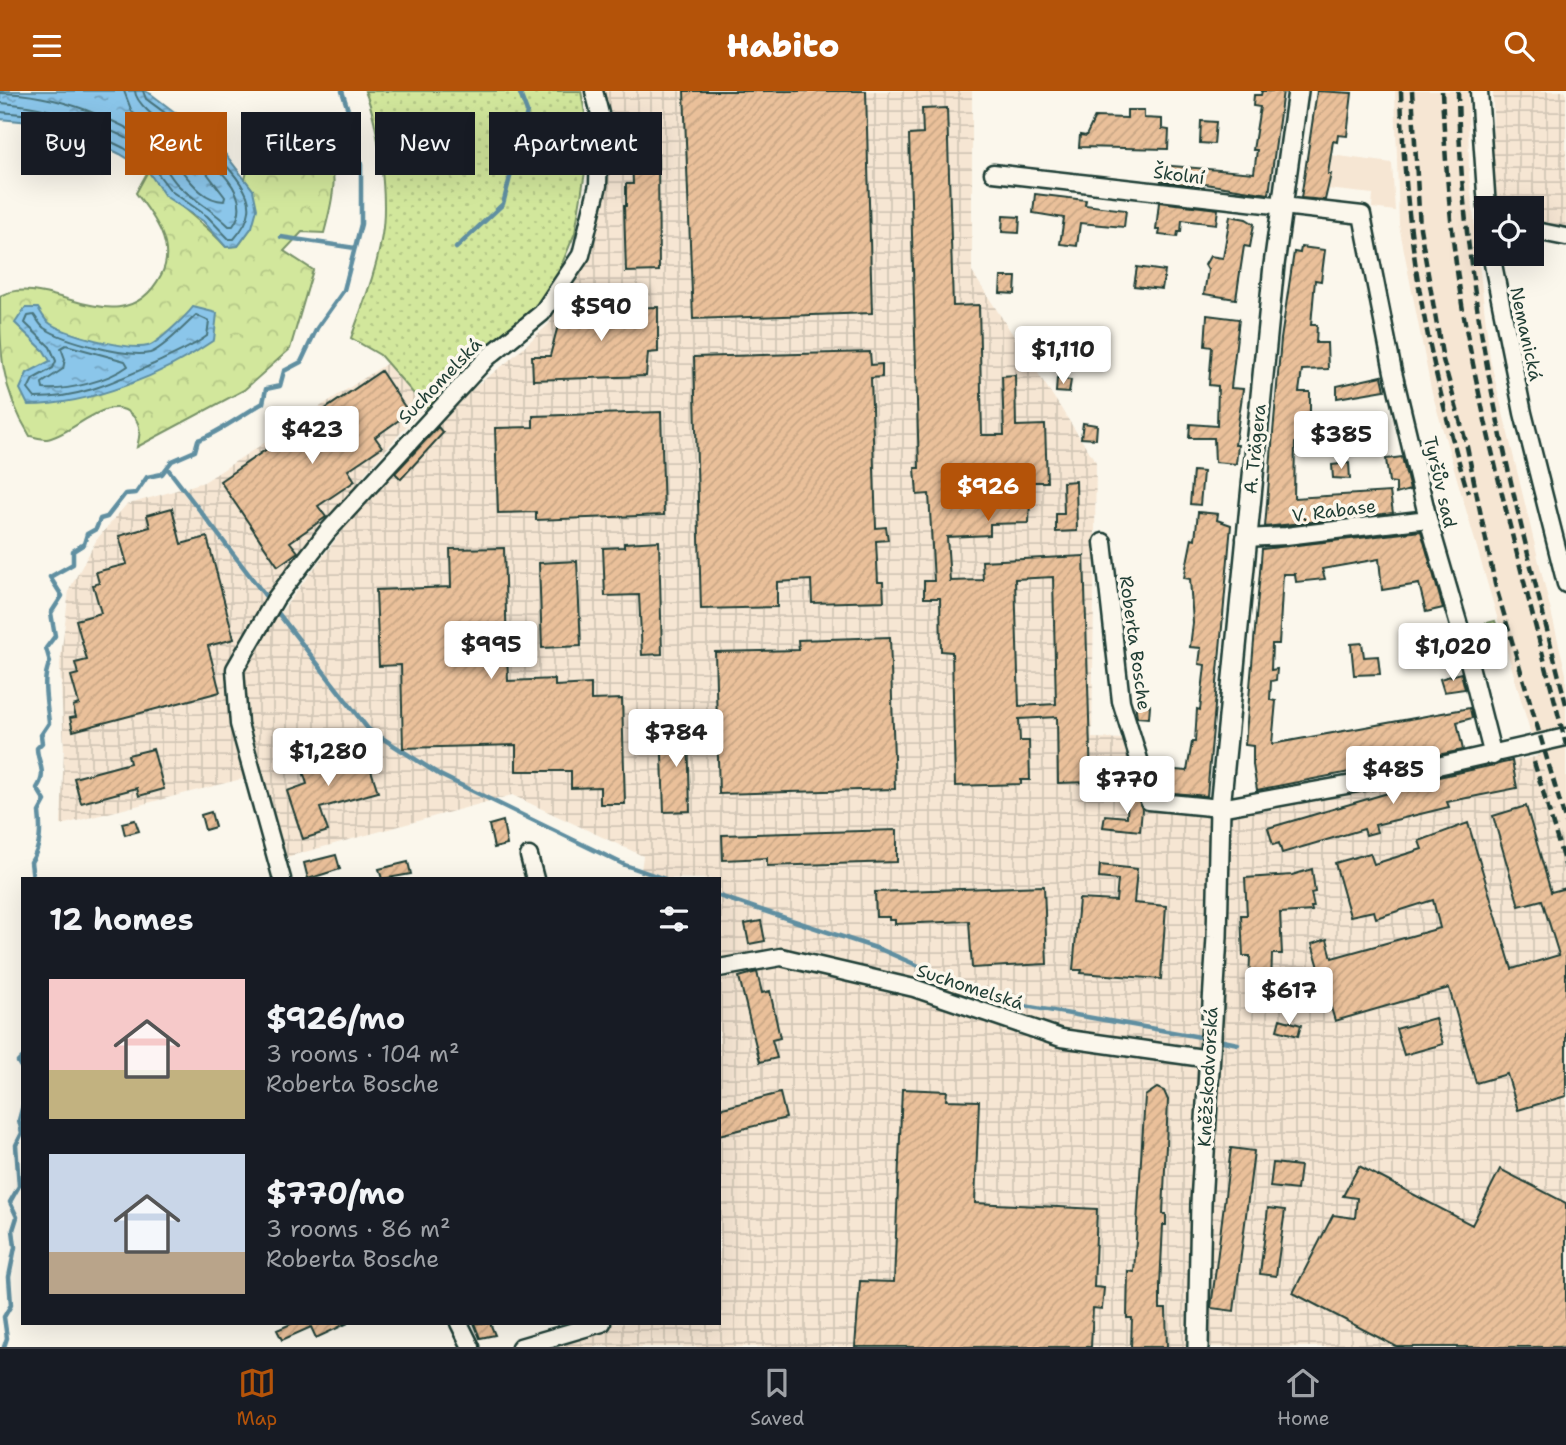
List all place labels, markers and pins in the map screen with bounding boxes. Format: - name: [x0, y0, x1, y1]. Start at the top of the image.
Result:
- pin: $590: [560, 283, 642, 343]
- pin: $1,110: [1006, 327, 1120, 386]
- pin: $423: [271, 407, 353, 466]
- pin: $385: [1300, 411, 1382, 471]
- pin: $926: [947, 463, 1029, 523]
- pin: $995: [450, 621, 532, 681]
- pin: $1,020: [1396, 623, 1510, 683]
- pin: $784: [635, 709, 717, 769]
- pin: $1,280: [271, 729, 385, 788]
- pin: $485: [1352, 747, 1434, 806]
- pin: $770: [1086, 757, 1168, 816]
- pin: $617: [1248, 967, 1330, 1027]

